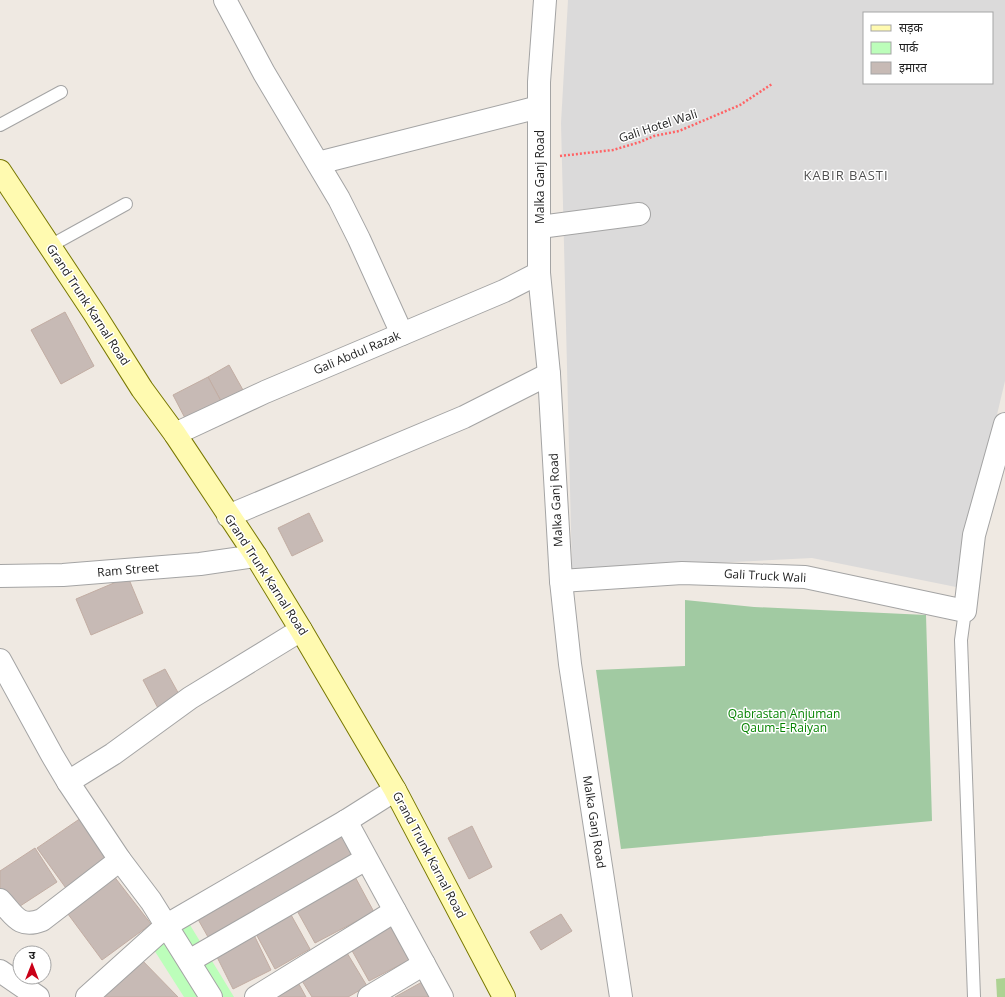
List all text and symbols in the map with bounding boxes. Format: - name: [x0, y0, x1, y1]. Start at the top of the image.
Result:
- legend: [863, 12, 993, 84]
- text: सड़क: [899, 19, 924, 36]
- text: पार्क: [899, 39, 919, 56]
- text: इमारत: [899, 59, 928, 76]
- street label: Gali Hotel Wali: [616, 105, 699, 146]
- street label: Malka Ganj Road: [531, 130, 548, 224]
- district label: KABIR BASTI: [803, 166, 889, 184]
- street label: Grand Trunk Karnal Road: [43, 241, 134, 369]
- street label: Gali Abdul Razak: [311, 326, 404, 379]
- street label: Malka Ganj Road: [545, 453, 566, 547]
- street label: Grand Trunk Karnal Road: [221, 511, 312, 639]
- street label: Ram Street: [96, 558, 159, 581]
- street label: Gali Truck Wali: [723, 565, 807, 586]
- park label: Qabrastan Anjuman Qaum-E-Raiyan: [728, 705, 840, 736]
- street label: Malka Ganj Road: [579, 774, 610, 870]
- street label: Grand Trunk Karnal Road: [389, 788, 470, 921]
- north arrow: [12, 945, 52, 985]
- text: उ: [29, 947, 36, 962]

